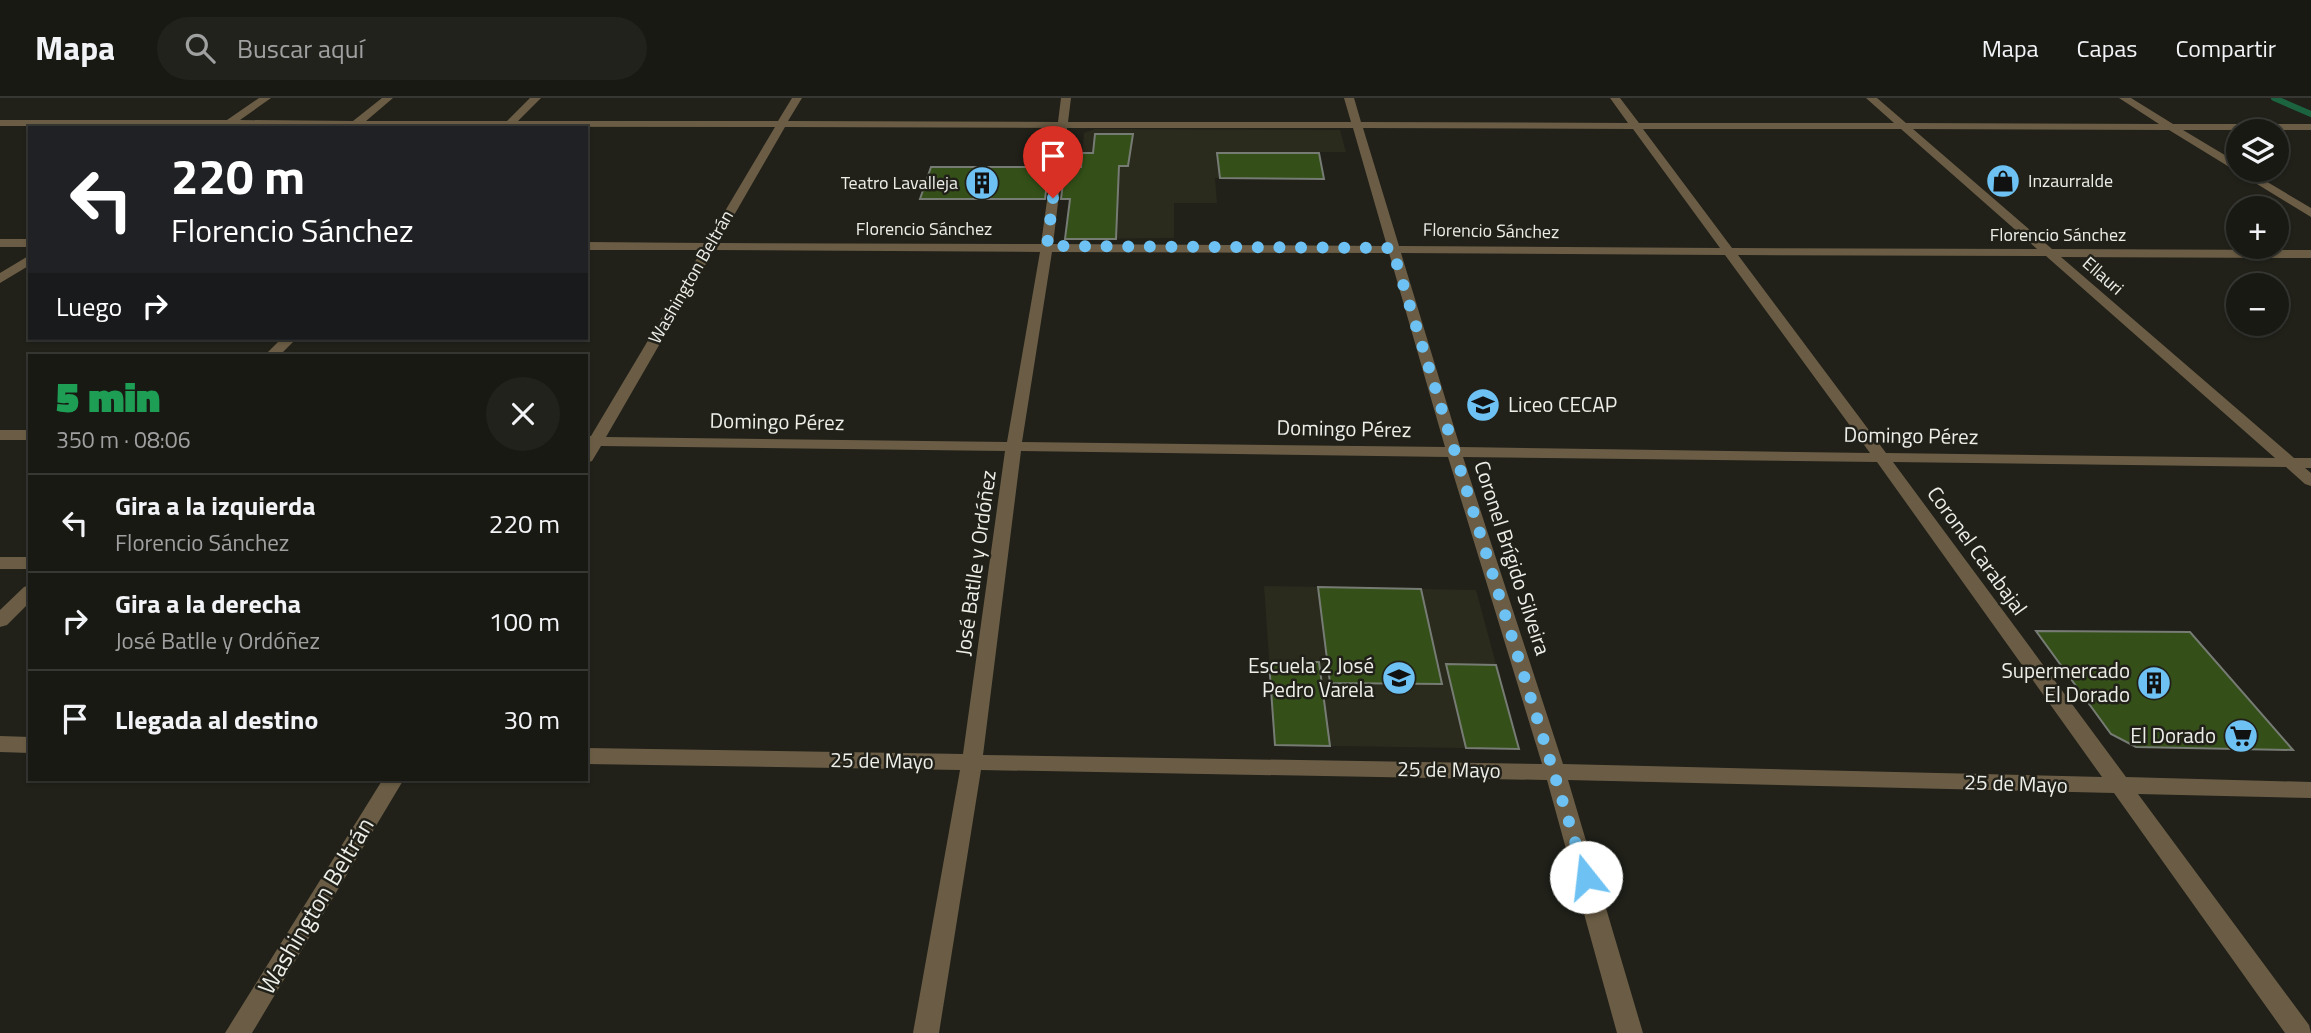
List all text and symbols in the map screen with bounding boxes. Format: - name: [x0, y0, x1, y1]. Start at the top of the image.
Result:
- search box: [157, 17, 647, 80]
- text: Mapa: [35, 23, 115, 73]
- icon: search: [181, 29, 219, 67]
- text: Buscar aquí: [237, 29, 364, 68]
- text: Mapa: [1982, 30, 2039, 66]
- text: Capas: [2077, 30, 2137, 66]
- text: Compartir: [2175, 30, 2276, 66]
- map controls: [2226, 119, 2289, 336]
- button: layers: [2226, 119, 2289, 182]
- pin: [1023, 126, 1083, 198]
- icon: arrive: [1034, 137, 1072, 175]
- text: 220 m: [171, 138, 305, 213]
- icon: left: [56, 154, 147, 245]
- shop icon: Inzaurralde: [1984, 162, 2022, 200]
- building icon: Teatro Lavalleja: [963, 164, 1001, 202]
- place label: Inzaurralde: [2028, 167, 2113, 194]
- place label: Teatro Lavalleja: [841, 169, 958, 196]
- button: +: [2226, 196, 2289, 259]
- street label: Washington Beltrán: [641, 205, 740, 349]
- text: Florencio Sánchez: [171, 206, 414, 254]
- street label: Florencio Sánchez: [856, 215, 992, 242]
- street label: Florencio Sánchez: [1423, 216, 1559, 245]
- street label: Florencio Sánchez: [1990, 221, 2126, 248]
- street label: Ellauri: [2077, 250, 2130, 301]
- button: −: [2226, 273, 2289, 336]
- text: Luego: [56, 287, 122, 326]
- icon: right: [136, 287, 174, 325]
- text: 5 min: [56, 364, 160, 428]
- button: close: [486, 377, 560, 451]
- school or university icon: Liceo CECAP: [1464, 386, 1502, 424]
- place label: Liceo CECAP: [1508, 388, 1617, 420]
- street label: Domingo Pérez: [709, 404, 845, 438]
- street label: Domingo Pérez: [1276, 411, 1412, 445]
- street label: Domingo Pérez: [1843, 418, 1979, 452]
- text: 350 m · 08:06: [56, 422, 191, 457]
- street label: Coronel Brígido Silveira: [1466, 456, 1560, 659]
- street label: José Batlle y Ordóñez: [946, 468, 1004, 658]
- street label: Coronel Carabajal: [1920, 479, 2036, 622]
- text: Gira a la izquierda: [115, 486, 316, 525]
- icon: left: [56, 504, 94, 542]
- text: 220 m: [489, 504, 560, 543]
- text: Florencio Sánchez: [115, 525, 289, 560]
- text: Gira a la derecha: [115, 584, 301, 623]
- icon: right: [56, 602, 94, 640]
- text: 100 m: [489, 602, 560, 641]
- text: José Batlle y Ordóñez: [115, 623, 320, 658]
- place label: Escuela 2 José Pedro Varela: [1248, 649, 1374, 705]
- place label: Supermercado El Dorado: [2001, 654, 2130, 710]
- school or university icon: Escuela 2 José Pedro Varela: [1380, 659, 1418, 697]
- building icon: Supermercado El Dorado: [2135, 664, 2173, 702]
- icon: arrive: [56, 700, 94, 738]
- text: Llegada al destino: [115, 700, 318, 739]
- text: 30 m: [503, 700, 560, 739]
- supermarket icon: El Dorado: [2222, 717, 2260, 755]
- place label: El Dorado: [2130, 719, 2216, 751]
- street label: 25 de Mayo: [830, 743, 934, 777]
- street label: 25 de Mayo: [1397, 752, 1501, 786]
- street label: 25 de Mayo: [1964, 765, 2068, 801]
- street label: Washington Beltrán: [248, 810, 382, 1001]
- position arrow: [1549, 840, 1623, 914]

